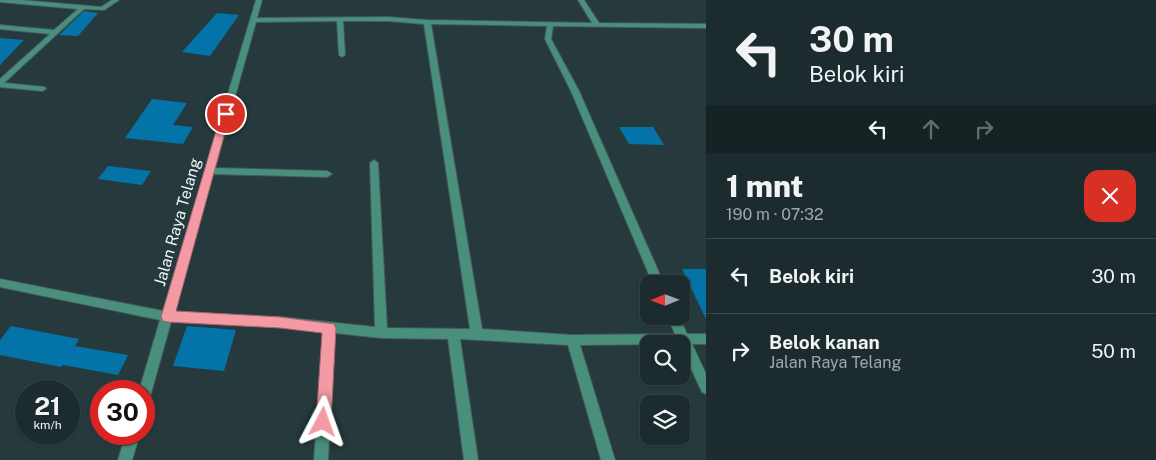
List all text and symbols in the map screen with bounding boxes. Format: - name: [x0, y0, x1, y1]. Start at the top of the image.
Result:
- text: 30 m: [809, 19, 894, 60]
- icon: left: [726, 20, 791, 85]
- text: Belok kiri: [809, 61, 905, 87]
- pin: [205, 93, 247, 135]
- icon: arrive: [212, 100, 240, 128]
- icon: left: [864, 115, 892, 143]
- icon: ahead: [917, 115, 945, 143]
- icon: right: [970, 115, 998, 143]
- street label: Jalan Raya Telang: [150, 156, 205, 288]
- text: 1 mnt: [726, 168, 803, 204]
- button: close: [1084, 170, 1136, 222]
- text: 190 m · 07:32: [726, 205, 824, 224]
- icon: left: [726, 262, 754, 290]
- text: Belok kiri: [769, 265, 854, 287]
- text: 30 m: [1091, 265, 1136, 287]
- north arrow: [640, 275, 690, 325]
- map controls: [640, 275, 690, 445]
- text: Belok kanan: [769, 331, 880, 353]
- button: search: [640, 335, 690, 385]
- icon: right: [726, 337, 754, 365]
- text: 50 m: [1091, 340, 1136, 362]
- text: Jalan Raya Telang: [769, 353, 901, 372]
- speed limit sign: 30: [90, 380, 155, 445]
- text: 21: [34, 391, 61, 421]
- position arrow: [296, 395, 348, 447]
- button: layers: [640, 395, 690, 445]
- text: km/h: [33, 418, 62, 432]

